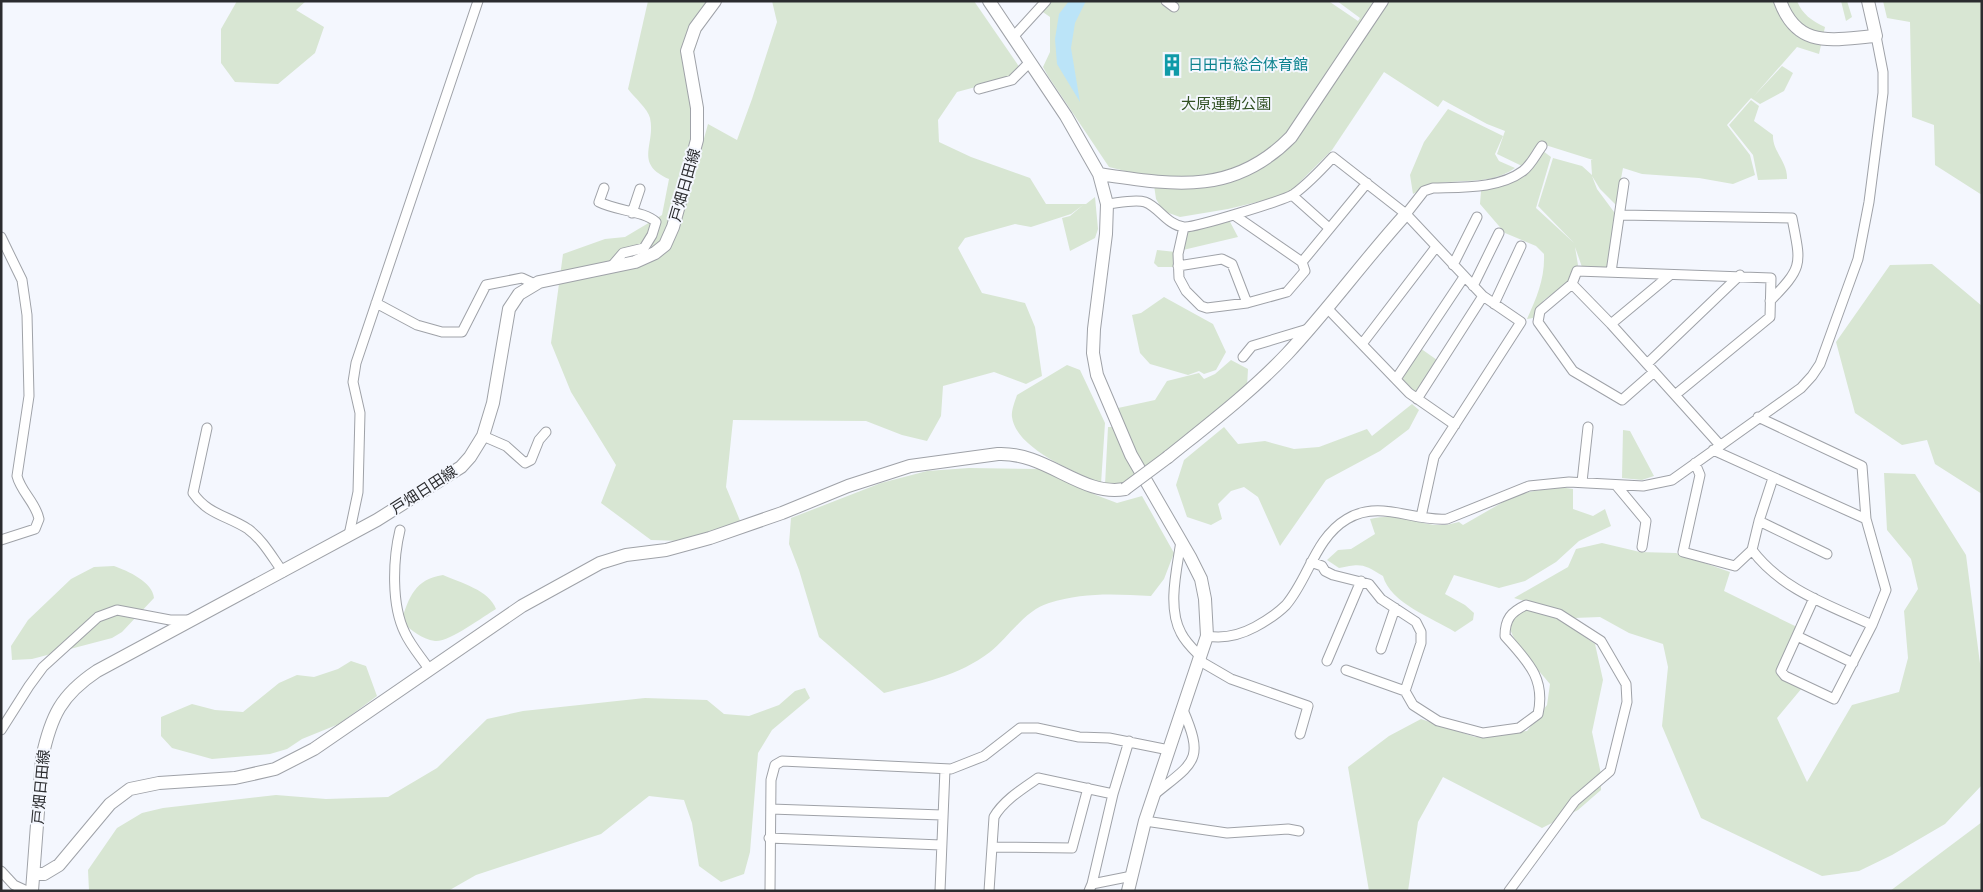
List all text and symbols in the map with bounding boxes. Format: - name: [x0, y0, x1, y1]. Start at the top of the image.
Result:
- building icon: 日田市総合体育館: [1159, 52, 1185, 78]
- place label: 日田市総合体育館: [1188, 57, 1308, 76]
- park label: 大原運動公園: [1181, 96, 1271, 115]
- street label: 戸畑日田線: [667, 147, 706, 224]
- street label: 戸畑日田線: [388, 463, 461, 520]
- street label: 戸畑日田線: [30, 749, 55, 825]

